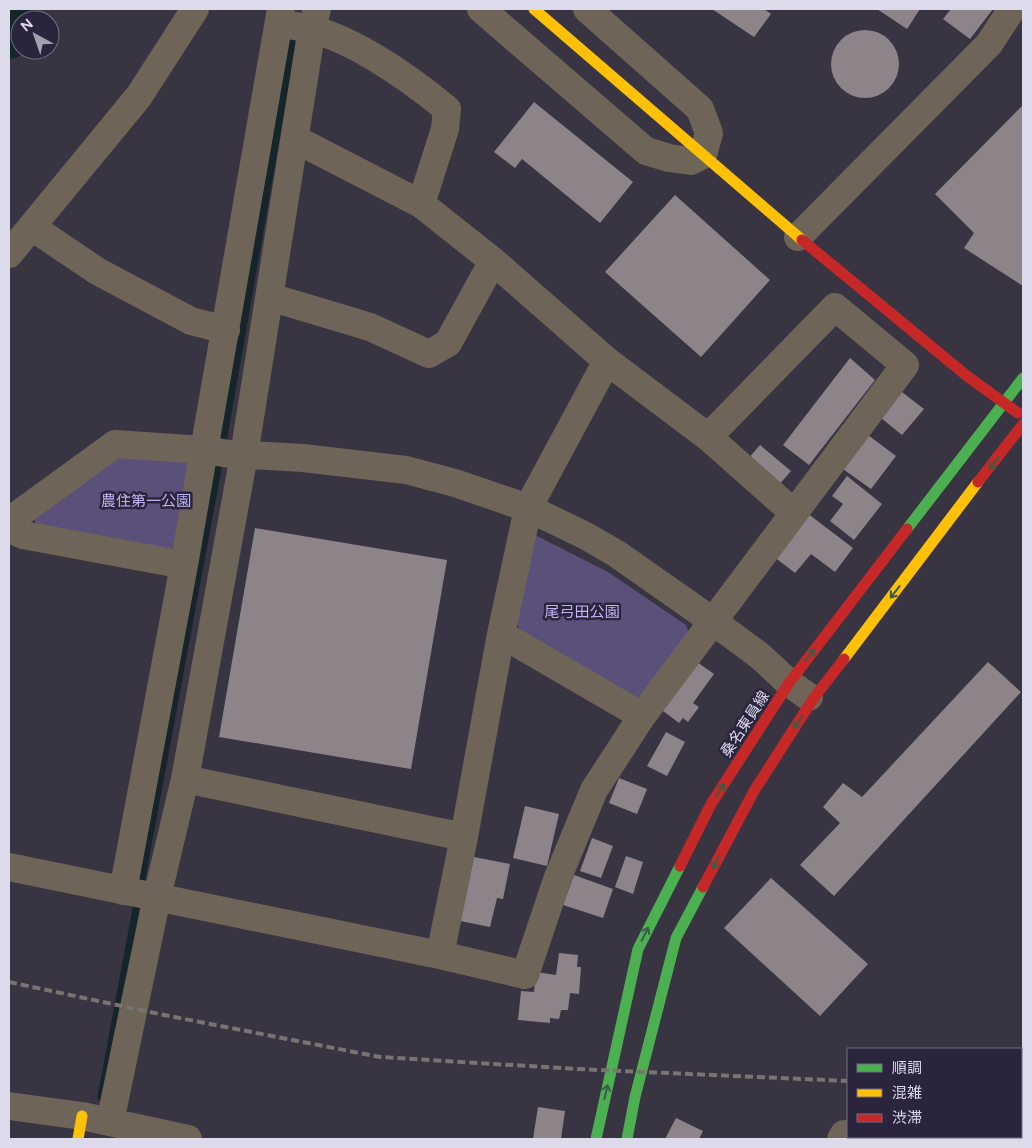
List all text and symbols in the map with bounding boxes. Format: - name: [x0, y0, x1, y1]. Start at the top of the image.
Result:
- north arrow: [10, 10, 60, 60]
- text: N: [17, 15, 37, 35]
- one-way arrow: [988, 456, 999, 469]
- park label: 農住第一公園: [101, 492, 191, 510]
- one-way arrow: [890, 585, 900, 599]
- park label: 尾弓田公園: [544, 603, 620, 621]
- one-way arrow: [805, 649, 816, 662]
- street label: 桑名東員線: [717, 688, 773, 760]
- one-way arrow: [793, 715, 803, 729]
- one-way arrow: [715, 783, 725, 797]
- one-way arrow: [711, 854, 720, 869]
- one-way arrow: [640, 927, 650, 942]
- legend: [847, 1048, 1022, 1138]
- text: 順調: [892, 1059, 922, 1077]
- one-way arrow: [602, 1084, 611, 1100]
- text: 混雑: [892, 1084, 922, 1102]
- text: 渋滞: [892, 1109, 922, 1127]

